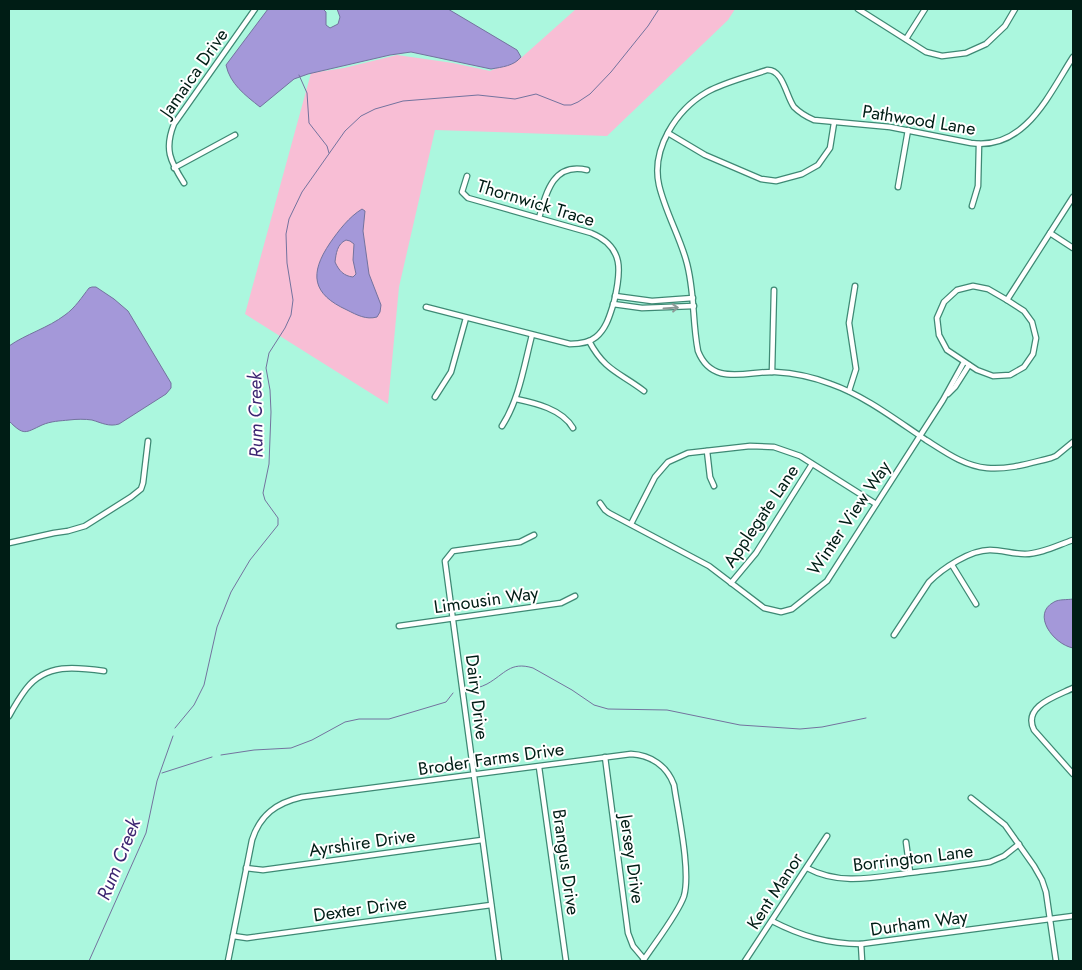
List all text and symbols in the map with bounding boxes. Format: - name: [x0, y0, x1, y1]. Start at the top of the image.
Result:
- street label: Jamaica Drive: [153, 23, 234, 124]
- street label: Pathwood Lane: [860, 98, 978, 142]
- street label: Thornwick Trace: [474, 173, 598, 233]
- one-way arrow: [662, 303, 678, 312]
- water label: Rum Creek: [241, 371, 270, 458]
- street label: Winter View Way: [801, 456, 897, 580]
- street label: Applegate Lane: [717, 459, 805, 573]
- street label: Limousin Way: [432, 580, 540, 620]
- street label: Dairy Drive: [459, 653, 495, 741]
- street label: Broder Farms Drive: [416, 736, 566, 782]
- street label: Brangus Drive: [546, 807, 586, 917]
- street label: Jersey Drive: [613, 811, 651, 905]
- water label: Rum Creek: [90, 813, 147, 904]
- street label: Ayrshire Drive: [307, 823, 417, 863]
- street label: Borrington Lane: [851, 838, 975, 878]
- street label: Kent Manor: [740, 847, 810, 934]
- street label: Dexter Drive: [312, 890, 408, 928]
- street label: Durham Way: [869, 903, 969, 943]

